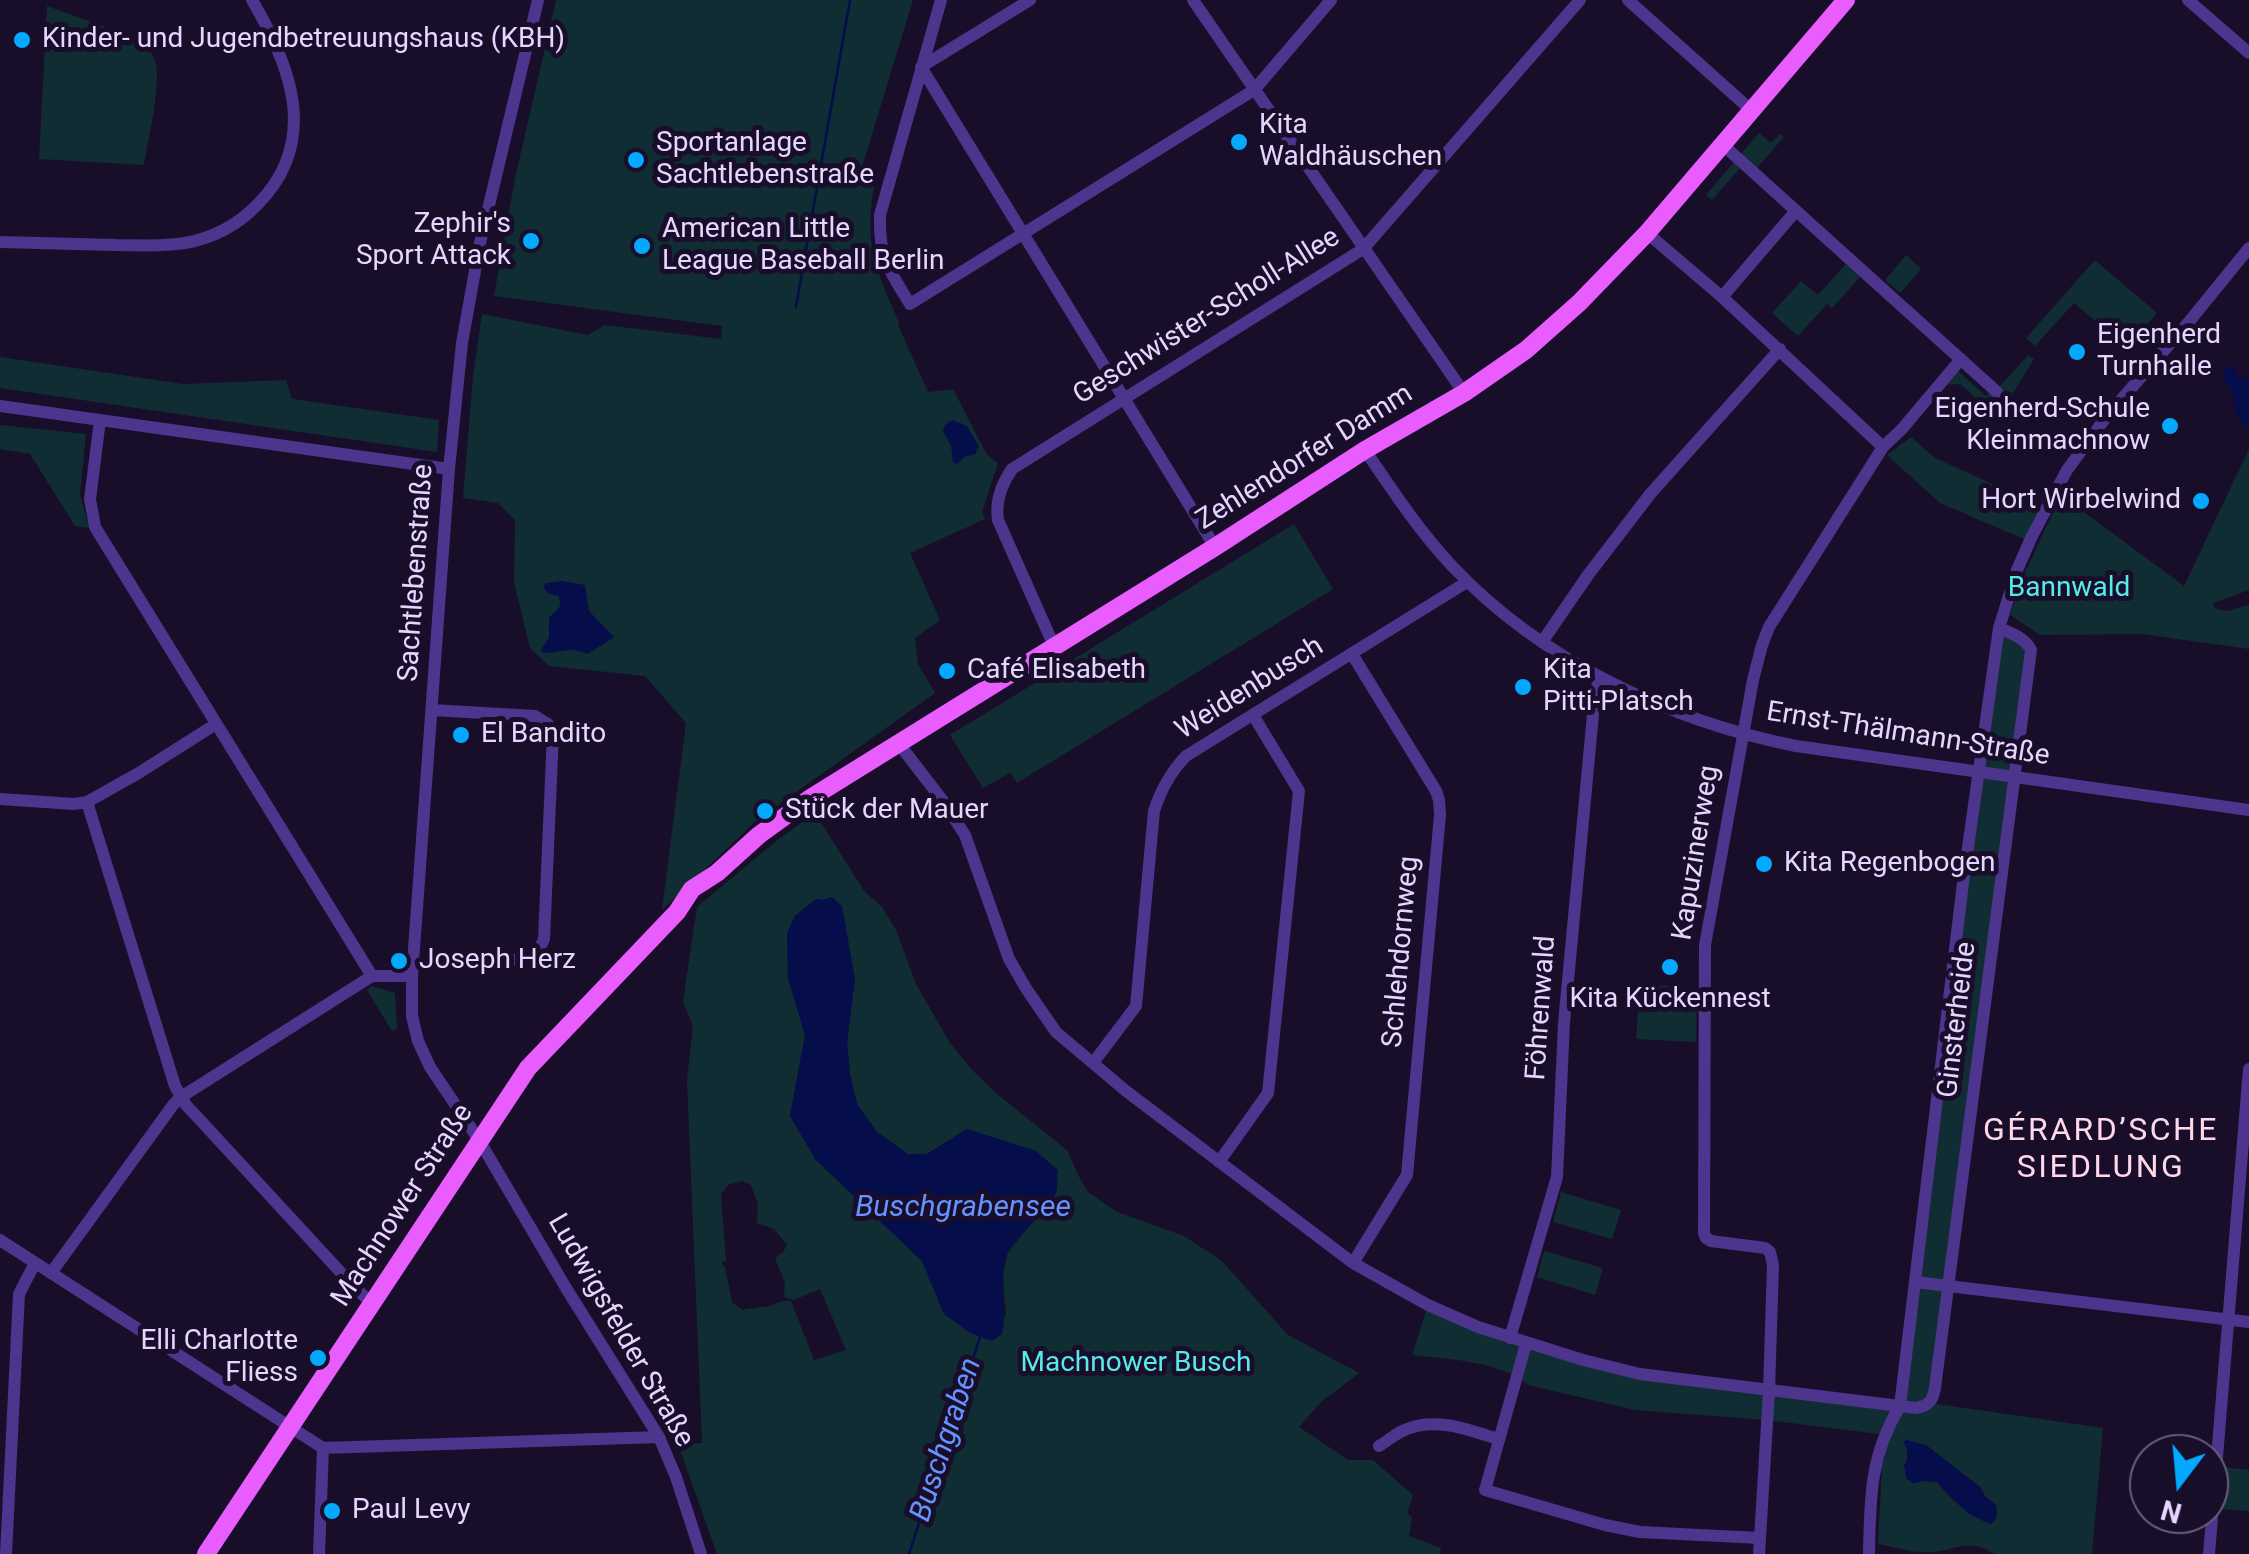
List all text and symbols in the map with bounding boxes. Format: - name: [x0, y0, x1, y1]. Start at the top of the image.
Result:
- place label: Kinder- und Jugendbetreuungshaus (KBH): [42, 23, 565, 57]
- marker: Kinder- und Jugendbetreuungshaus (KBH): [11, 29, 33, 51]
- place label: Kita Waldhäuschen: [1259, 109, 1442, 175]
- place label: Sportanlage Sachtlebenstraße: [656, 127, 874, 193]
- marker: Kita Waldhäuschen: [1228, 131, 1250, 153]
- marker: Sportanlage Sachtlebenstraße: [625, 149, 647, 171]
- place label: Zephir's Sport Attack: [356, 208, 511, 274]
- place label: American Little League Baseball Berlin: [662, 213, 944, 279]
- street label: Geschwister-Scholl-Allee: [1068, 221, 1346, 413]
- marker: Zephir's Sport Attack: [520, 230, 542, 252]
- marker: American Little League Baseball Berlin: [631, 235, 653, 257]
- place label: Eigenherd Turnhalle: [2097, 319, 2221, 385]
- marker: Eigenherd Turnhalle: [2066, 341, 2088, 363]
- street label: Zehlendorfer Damm: [1191, 378, 1419, 538]
- place label: Eigenherd-Schule Kleinmachnow: [1934, 393, 2150, 459]
- marker: Eigenherd-Schule Kleinmachnow: [2159, 415, 2181, 437]
- street label: Sachtlebenstraße: [393, 463, 441, 683]
- place label: Hort Wirbelwind: [1981, 484, 2181, 518]
- marker: Hort Wirbelwind: [2190, 490, 2212, 512]
- park label: Bannwald: [2008, 572, 2130, 606]
- street label: Weidenbusch: [1170, 630, 1330, 748]
- place label: Café Elisabeth: [967, 654, 1146, 688]
- place label: Kita Pitti-Platsch: [1543, 654, 1694, 720]
- marker: Café Elisabeth: [936, 660, 958, 682]
- marker: Kita Pitti-Platsch: [1512, 676, 1534, 698]
- street label: Ernst-Thälmann-Straße: [1764, 696, 2052, 774]
- place label: El Bandito: [481, 718, 606, 752]
- marker: El Bandito: [450, 724, 472, 746]
- street label: Kapuzinerweg: [1667, 763, 1727, 943]
- place label: Stück der Mauer: [785, 794, 989, 828]
- marker: Stück der Mauer: [754, 800, 776, 822]
- place label: Kita Regenbogen: [1784, 847, 1996, 881]
- marker: Kita Regenbogen: [1753, 853, 1775, 875]
- street label: Schlehdornweg: [1377, 855, 1427, 1049]
- street label: Föhrenwald: [1520, 935, 1564, 1081]
- street label: Ginsterheide: [1932, 940, 1984, 1100]
- place label: Joseph Herz: [419, 944, 576, 978]
- marker: Joseph Herz: [388, 950, 410, 972]
- marker: Kita Kückennest: [1659, 956, 1681, 978]
- place label: Kita Kückennest: [1569, 983, 1771, 1017]
- street label: Machnower Straße: [325, 1098, 481, 1314]
- district label: GÉRARD’SCHE SIEDLUNG: [1983, 1113, 2219, 1188]
- water label: Buschgrabensee: [855, 1190, 1071, 1226]
- street label: Ludwigsfelder Straße: [540, 1209, 700, 1453]
- place label: Elli Charlotte Fliess: [140, 1325, 298, 1391]
- marker: Elli Charlotte Fliess: [307, 1347, 329, 1369]
- park label: Machnower Busch: [1021, 1347, 1251, 1381]
- water label: Buschgraben: [904, 1354, 990, 1526]
- north arrow: [2129, 1434, 2229, 1534]
- text: N: [2157, 1493, 2185, 1530]
- place label: Paul Levy: [352, 1494, 470, 1528]
- marker: Paul Levy: [321, 1500, 343, 1522]

